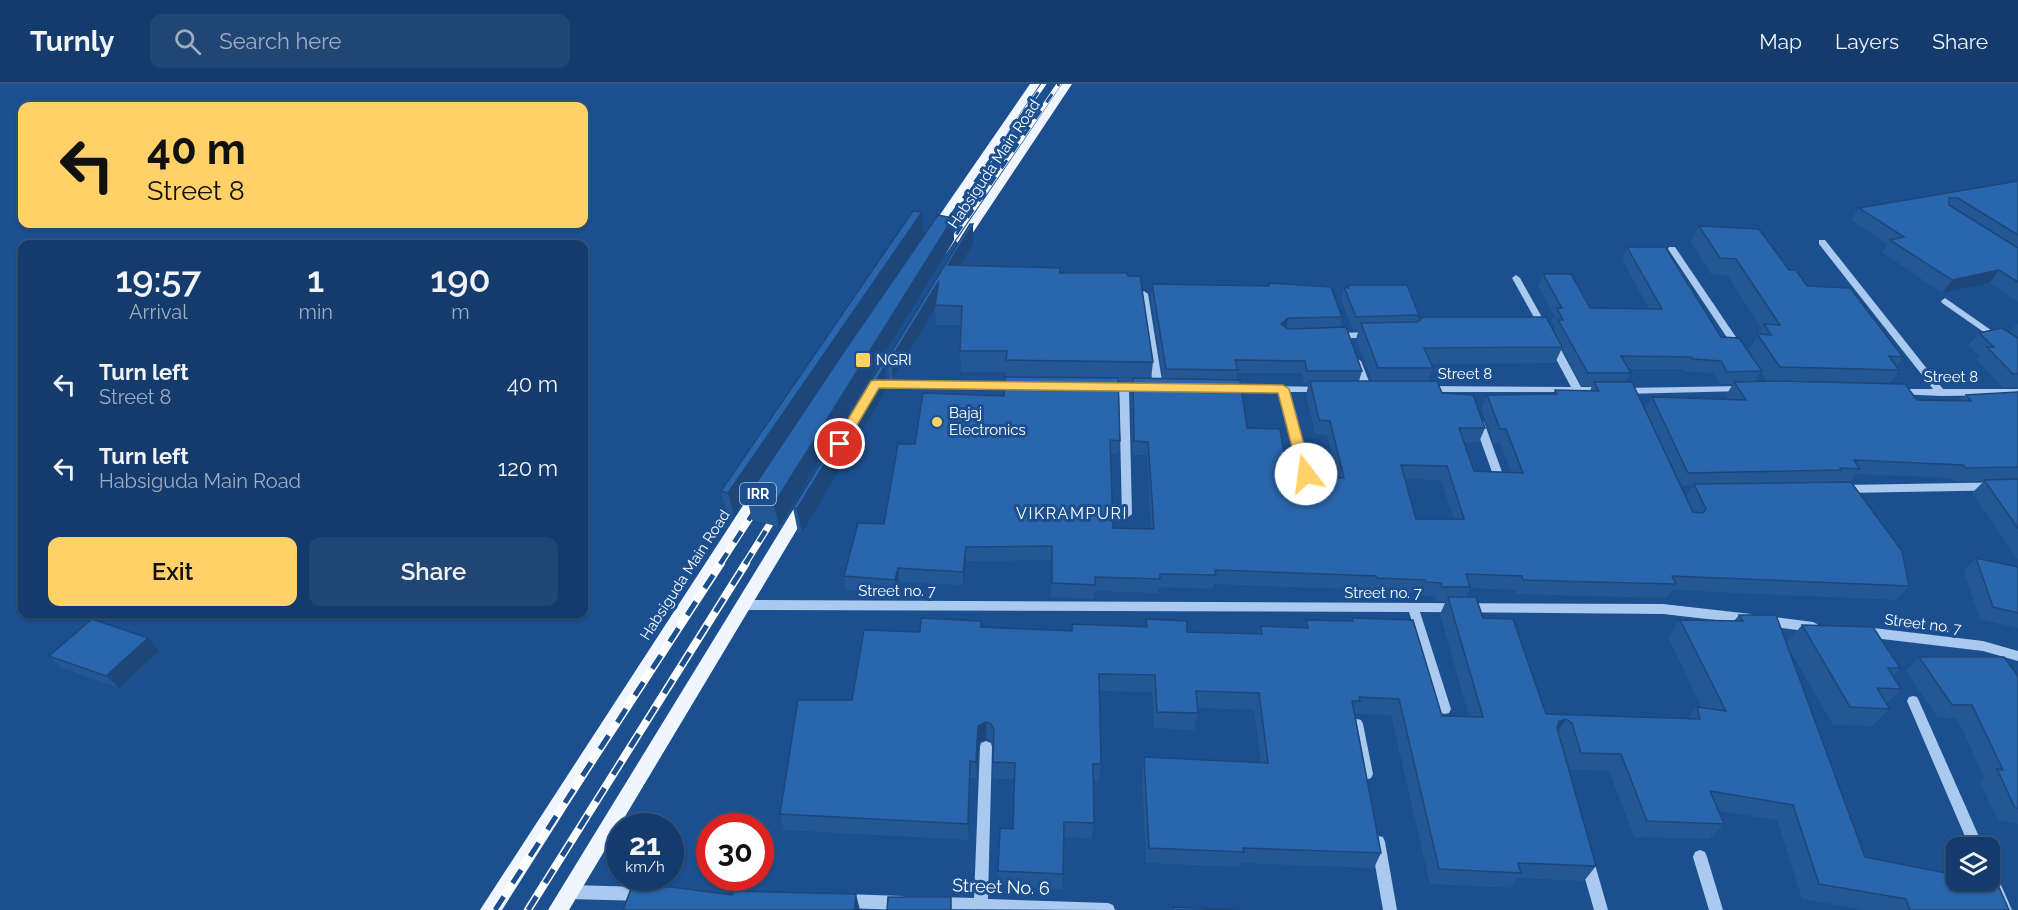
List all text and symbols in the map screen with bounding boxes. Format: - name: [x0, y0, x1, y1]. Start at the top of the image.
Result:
- search box: [150, 14, 570, 68]
- text: Turnly: [30, 25, 114, 58]
- icon: search: [171, 25, 204, 58]
- text: Search here: [219, 28, 341, 54]
- text: Map: [1759, 29, 1802, 54]
- text: Layers: [1835, 29, 1899, 54]
- text: Share: [1932, 29, 1988, 54]
- street label: Habsiguda Main Road: [944, 96, 1044, 232]
- text: 40 m: [147, 125, 246, 174]
- icon: left: [48, 126, 126, 204]
- text: Street 8: [147, 175, 245, 206]
- text: 19:57: [115, 258, 201, 300]
- text: 1: [307, 258, 324, 300]
- text: 190: [430, 258, 491, 300]
- text: Arrival: [129, 300, 188, 324]
- text: min: [299, 300, 333, 324]
- text: m: [451, 300, 470, 324]
- marker: NGRI: [854, 351, 872, 369]
- place label: NGRI: [876, 351, 912, 369]
- text: Turn left: [99, 359, 189, 385]
- street label: Street 8: [1438, 365, 1492, 383]
- icon: left: [48, 368, 81, 401]
- street label: Street 8: [1924, 368, 1978, 386]
- text: 40 m: [507, 371, 558, 397]
- text: Street 8: [99, 385, 171, 409]
- place label: Bajaj Electronics: [949, 404, 1026, 439]
- marker: Bajaj Electronics: [930, 415, 944, 429]
- pin: [814, 418, 865, 469]
- icon: arrive: [823, 427, 856, 460]
- position arrow: [1274, 442, 1338, 506]
- text: Turn left: [99, 443, 189, 469]
- icon: left: [48, 452, 81, 485]
- text: 120 m: [498, 455, 558, 481]
- text: Habsiguda Main Road: [99, 469, 301, 493]
- road number: IRR: [740, 483, 776, 505]
- district label: VIKRAMPURI: [1016, 504, 1128, 523]
- street label: Habsiguda Main Road: [636, 507, 734, 643]
- button: Exit: [48, 537, 297, 606]
- button: Share: [309, 537, 558, 606]
- street label: Street no. 7: [858, 582, 936, 600]
- street label: Street no. 7: [1344, 584, 1422, 602]
- street label: Street no. 7: [1883, 610, 1963, 638]
- speed limit sign: 30: [696, 813, 774, 891]
- text: 21: [629, 827, 661, 862]
- map controls: [1946, 837, 2000, 891]
- button: layers: [1946, 837, 2000, 891]
- text: km/h: [625, 858, 665, 876]
- street label: Street No. 6: [952, 874, 1050, 899]

